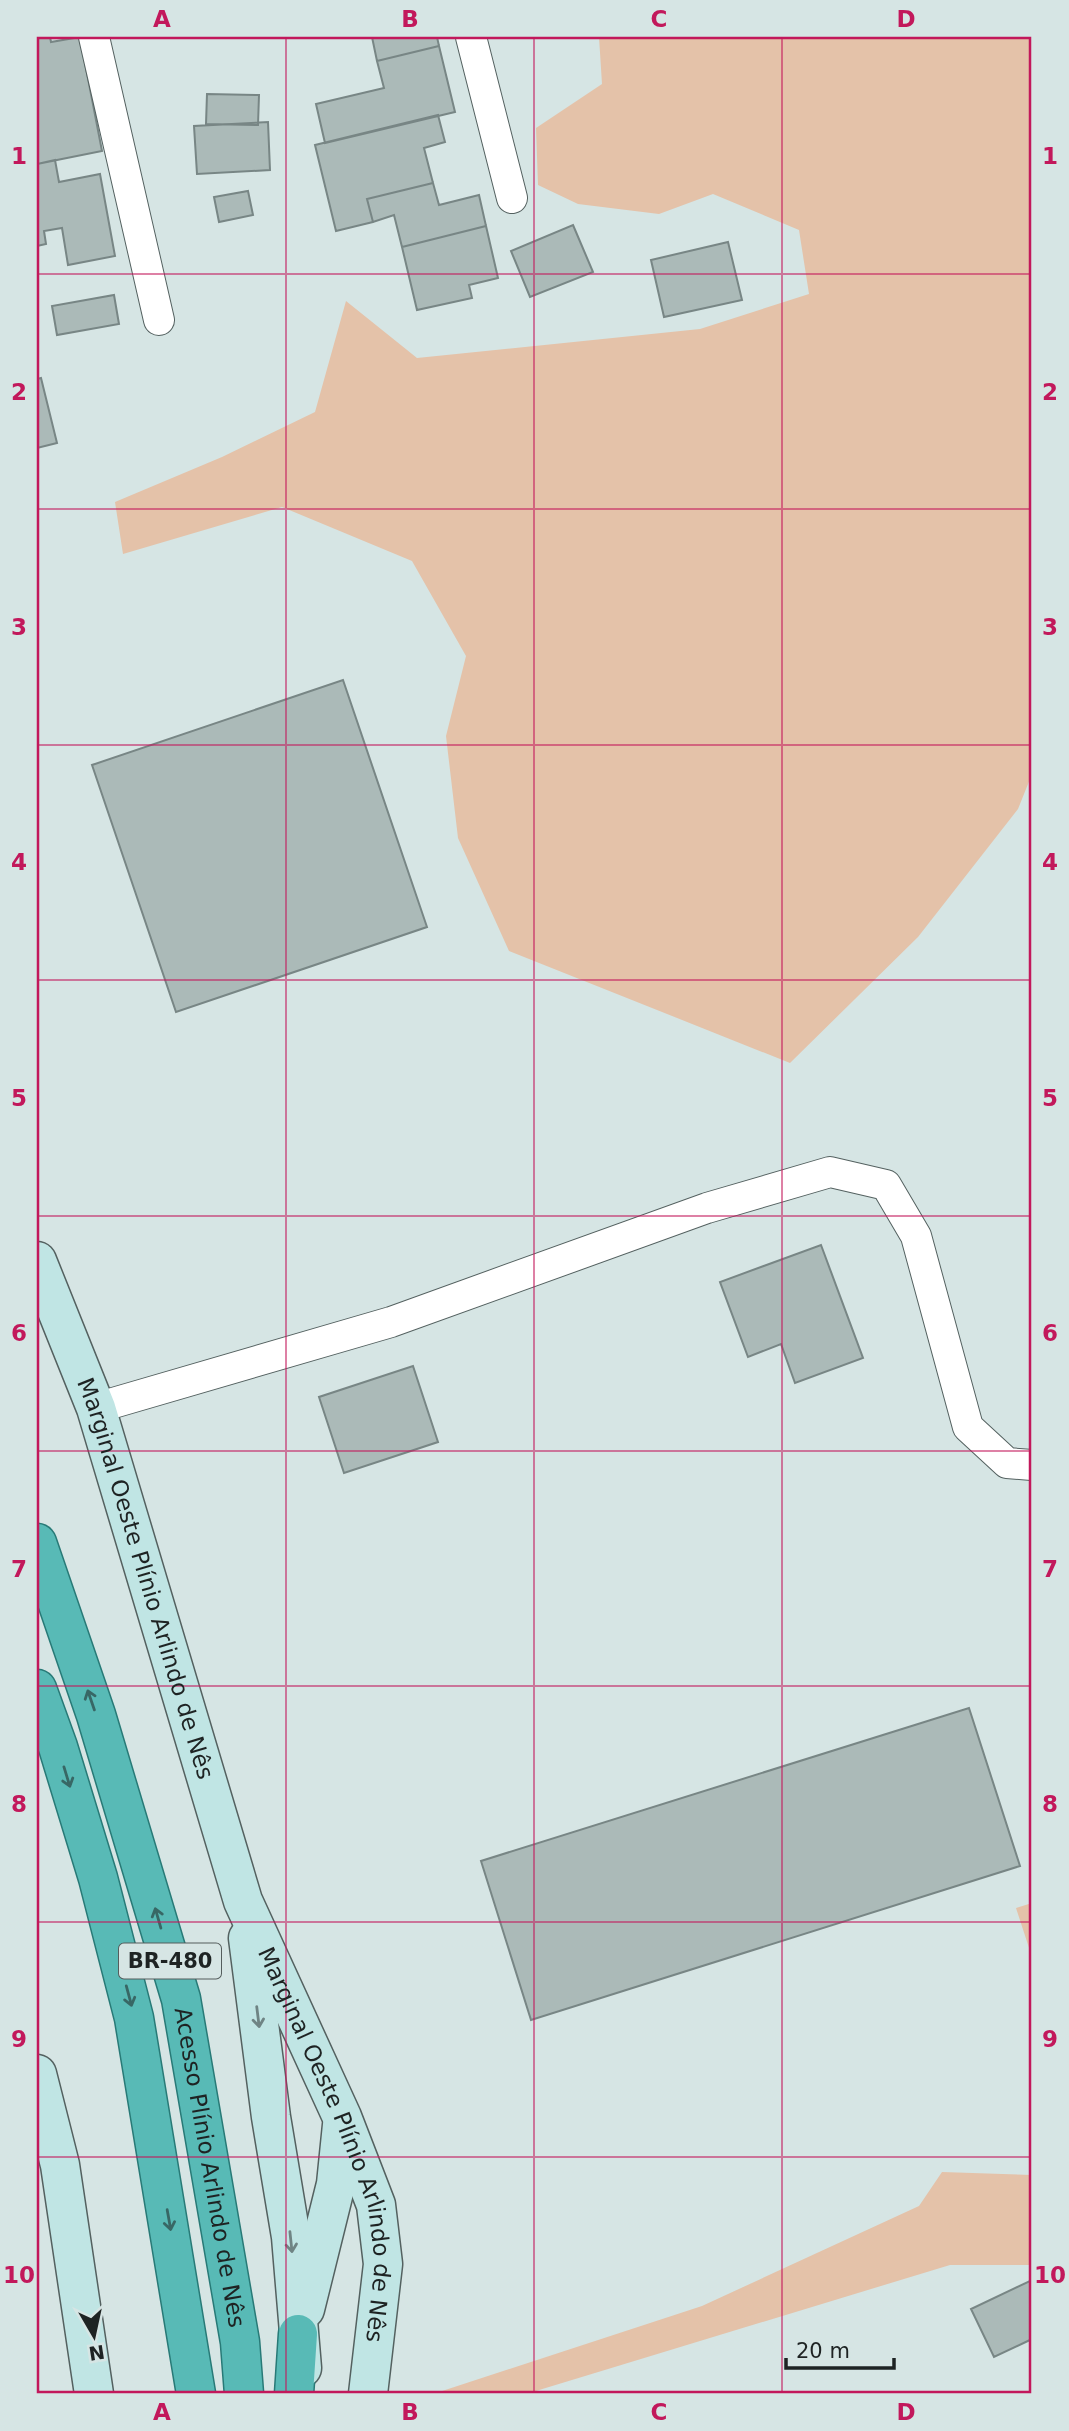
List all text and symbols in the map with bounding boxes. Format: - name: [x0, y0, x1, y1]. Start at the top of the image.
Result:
- text: A: [153, 6, 171, 32]
- text: B: [401, 6, 419, 32]
- text: C: [651, 6, 667, 32]
- text: D: [896, 6, 916, 32]
- text: 1: [11, 143, 27, 169]
- text: 1: [1042, 143, 1058, 169]
- text: 2: [11, 379, 27, 405]
- text: 2: [1042, 379, 1058, 405]
- text: 3: [11, 614, 27, 640]
- text: 3: [1042, 614, 1058, 640]
- text: 4: [11, 849, 27, 875]
- text: 4: [1042, 849, 1058, 875]
- text: 5: [11, 1085, 27, 1111]
- text: 5: [1042, 1085, 1058, 1111]
- text: 6: [11, 1320, 27, 1346]
- text: 6: [1042, 1320, 1058, 1346]
- street label: Marginal Oeste Plínio Arlindo de Nês: [72, 1374, 219, 1782]
- text: 7: [11, 1556, 27, 1582]
- text: 7: [1042, 1556, 1058, 1582]
- one-way arrow: [84, 1690, 96, 1712]
- one-way arrow: [62, 1766, 75, 1788]
- text: 8: [11, 1791, 27, 1817]
- text: 8: [1042, 1791, 1058, 1817]
- one-way arrow: [151, 1907, 164, 1930]
- street label: Marginal Oeste Plínio Arlindo de Nês: [253, 1943, 396, 2344]
- road number: BR-480: [119, 1944, 221, 1979]
- one-way arrow: [123, 1984, 136, 2007]
- street label: Acesso Plínio Arlindo de Nês: [170, 2005, 250, 2329]
- one-way arrow: [252, 2006, 265, 2028]
- text: 9: [11, 2026, 27, 2052]
- text: 9: [1042, 2026, 1058, 2052]
- one-way arrow: [163, 2208, 176, 2231]
- one-way arrow: [284, 2231, 297, 2253]
- text: 10: [3, 2262, 35, 2288]
- text: 10: [1034, 2262, 1066, 2288]
- north arrow: [60, 2302, 130, 2372]
- scale bar: [786, 2326, 894, 2370]
- text: 20 m: [796, 2339, 850, 2363]
- text: N: [87, 2341, 106, 2365]
- text: A: [153, 2399, 171, 2425]
- text: B: [401, 2399, 419, 2425]
- text: C: [651, 2399, 667, 2425]
- text: D: [896, 2399, 916, 2425]

